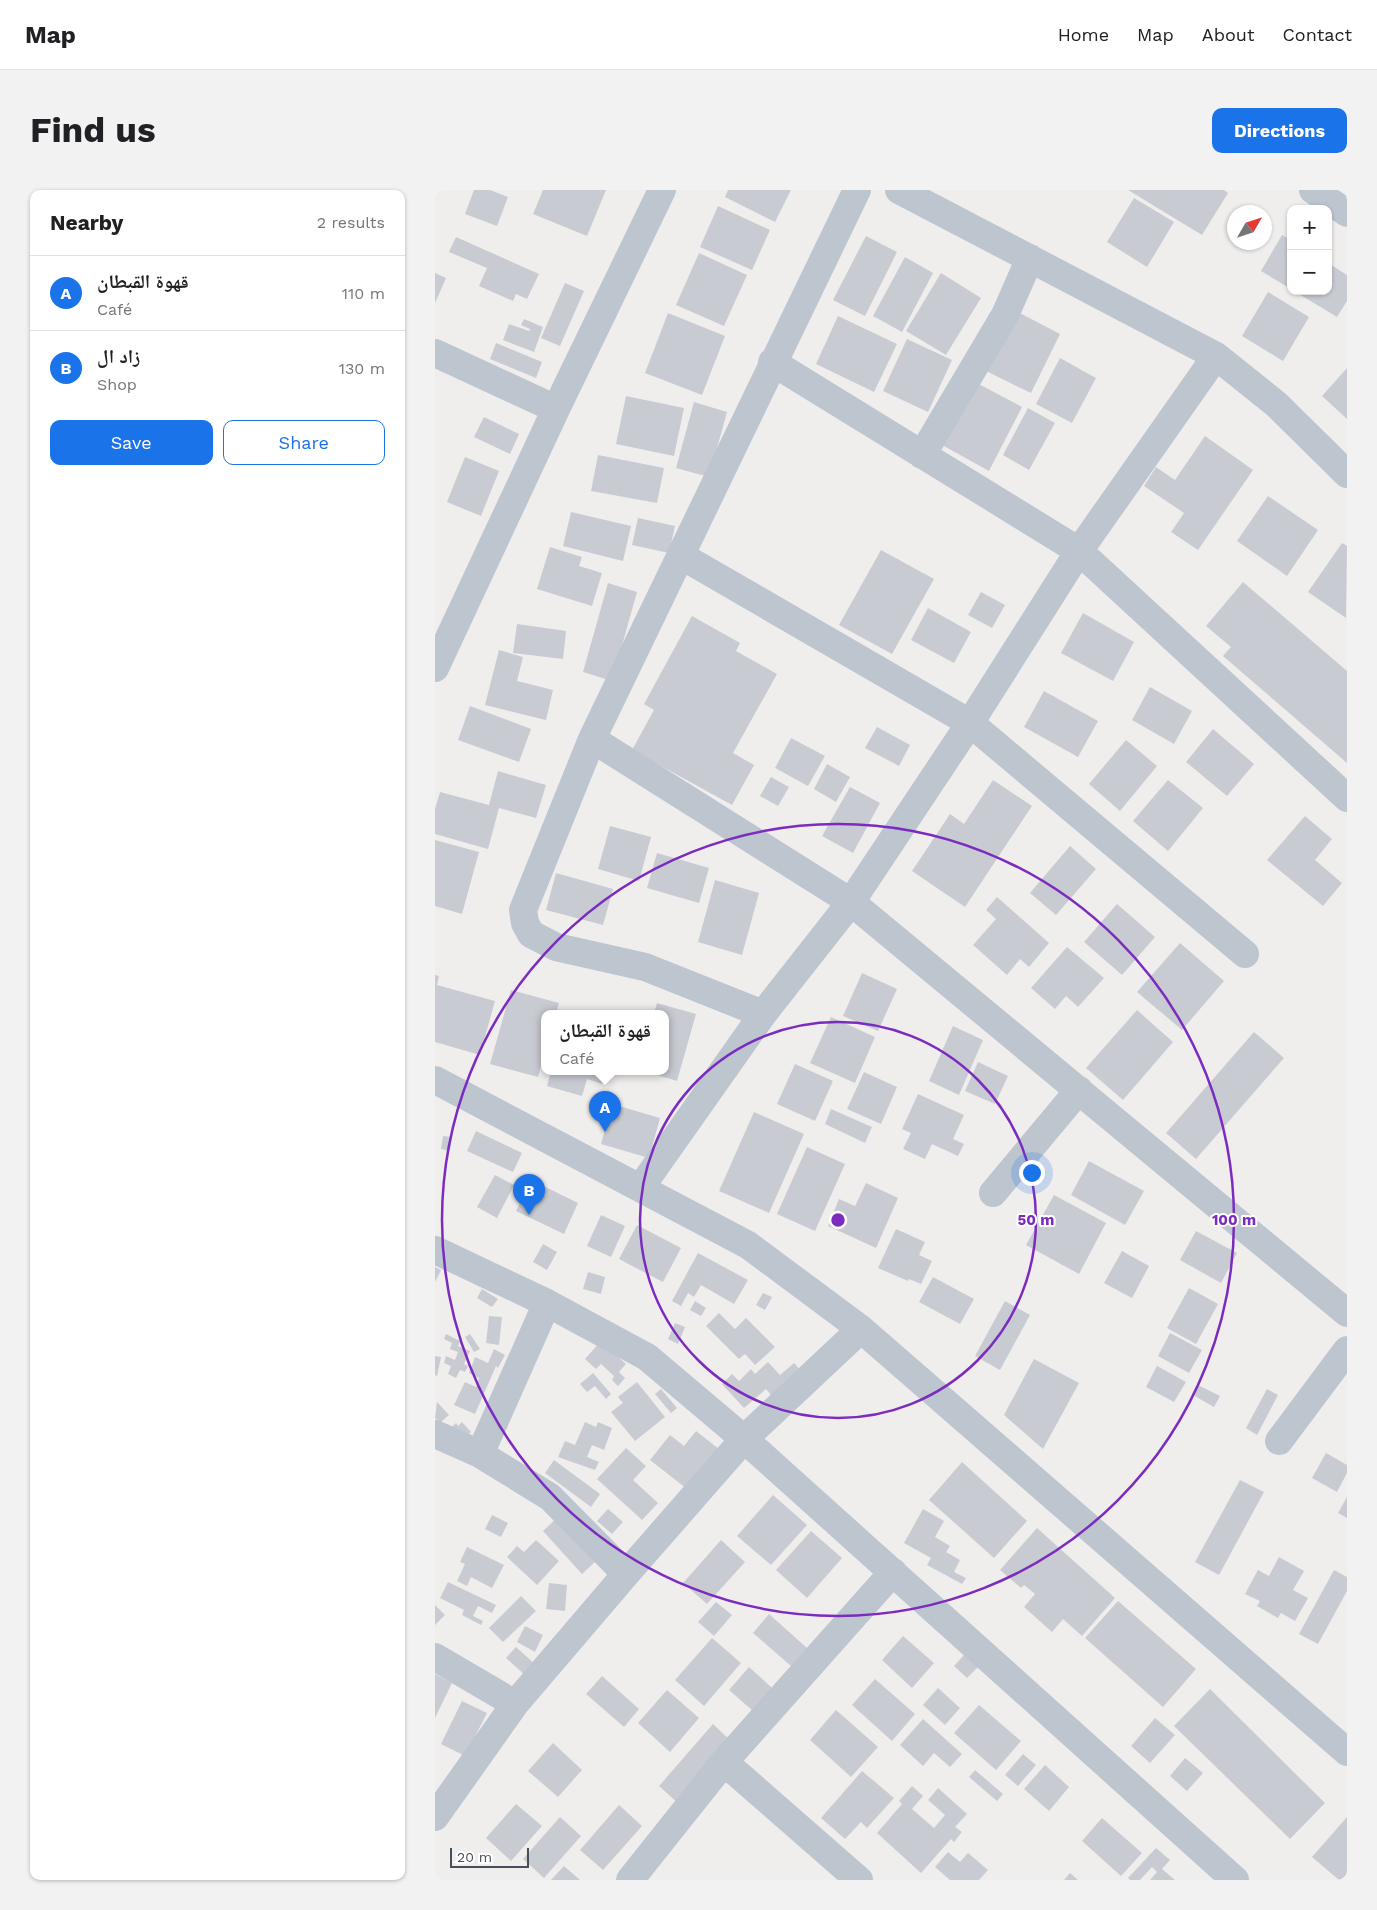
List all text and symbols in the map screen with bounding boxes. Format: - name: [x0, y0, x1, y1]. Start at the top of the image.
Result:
- text: Map: [25, 21, 76, 49]
- text: Home: [1058, 24, 1109, 45]
- text: Map: [1137, 24, 1174, 45]
- text: About: [1202, 24, 1254, 45]
- text: Contact: [1282, 24, 1352, 45]
- button: Directions: [1212, 108, 1347, 153]
- text: Find us: [30, 109, 156, 151]
- north arrow: [1227, 205, 1272, 250]
- map controls: [1287, 205, 1332, 295]
- button: +: [1287, 205, 1332, 250]
- text: Nearby: [50, 210, 123, 235]
- text: 2 results: [317, 213, 385, 232]
- button: −: [1287, 250, 1332, 295]
- text: قهوة القبطان: [97, 270, 189, 293]
- text: A: [61, 284, 71, 303]
- text: 110 m: [342, 284, 385, 303]
- text: Café: [97, 300, 132, 319]
- text: زاد ال: [97, 345, 140, 368]
- text: B: [61, 359, 71, 378]
- text: 130 m: [339, 359, 385, 378]
- text: Shop: [97, 375, 137, 394]
- button: Save: [50, 420, 213, 465]
- button: Share: [223, 420, 385, 465]
- popup: [541, 1010, 669, 1075]
- text: قهوة القبطان: [559, 1019, 651, 1042]
- text: Café: [559, 1049, 594, 1068]
- pin: A: [589, 1091, 621, 1132]
- your location: [1019, 1160, 1045, 1186]
- pin: B: [513, 1174, 545, 1215]
- centre of rings: [829, 1211, 847, 1229]
- text: 50 m: [1018, 1211, 1054, 1229]
- text: 100 m: [1212, 1211, 1256, 1229]
- scale bar: [450, 1845, 529, 1868]
- text: 20 m: [457, 1849, 492, 1865]

